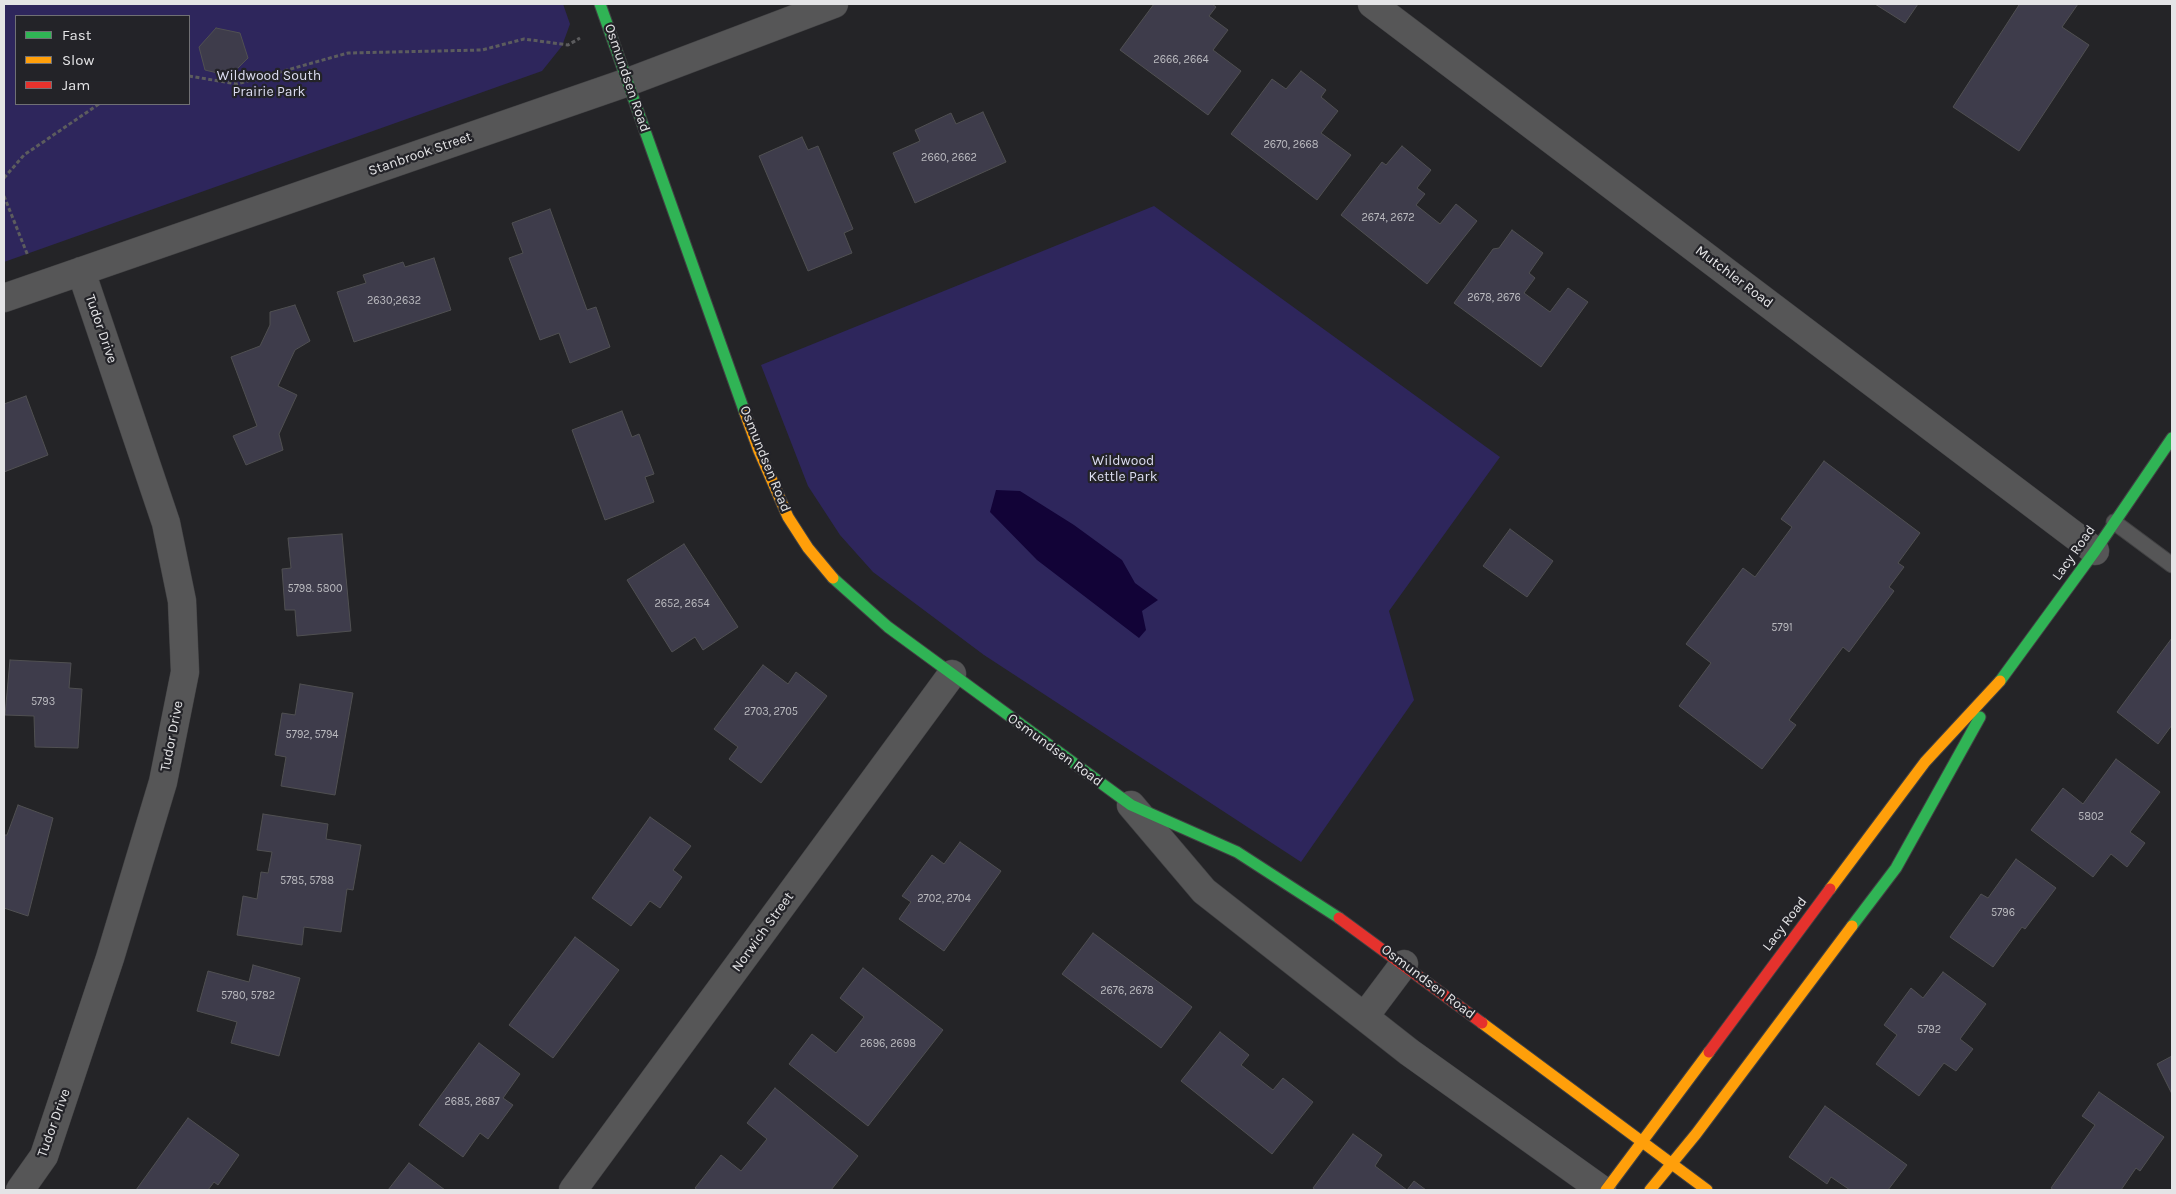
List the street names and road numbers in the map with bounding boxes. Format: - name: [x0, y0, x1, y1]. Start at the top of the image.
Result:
- street label: Osmundsen Road: [601, 22, 653, 134]
- street label: Stanbrook Street: [366, 128, 474, 180]
- street label: Mutchler Road: [1692, 242, 1776, 312]
- street label: Tudor Drive: [81, 292, 121, 366]
- street label: Osmundsen Road: [736, 403, 794, 515]
- street label: Lacy Road: [2049, 522, 2099, 584]
- street label: Tudor Drive: [157, 699, 187, 773]
- street label: Osmundsen Road: [1004, 710, 1106, 790]
- street label: Norwich Street: [729, 889, 797, 975]
- street label: Lacy Road: [1759, 894, 1811, 954]
- street label: Osmundsen Road: [1378, 941, 1478, 1023]
- street label: Tudor Drive: [34, 1087, 74, 1159]

